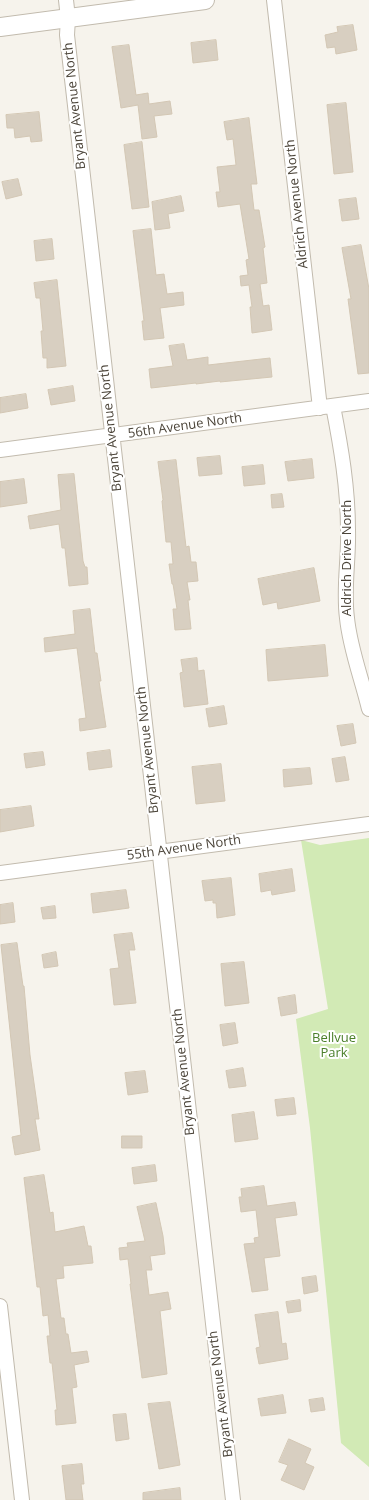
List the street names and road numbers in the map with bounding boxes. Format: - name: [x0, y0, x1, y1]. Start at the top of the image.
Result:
- street label: Bryant Avenue North: [61, 42, 89, 170]
- street label: Aldrich Avenue North: [282, 139, 312, 269]
- street label: Bryant Avenue North: [97, 364, 125, 492]
- street label: 56th Avenue North: [127, 410, 243, 442]
- street label: Aldrich Drive North: [339, 500, 355, 616]
- street label: Bryant Avenue North: [134, 686, 162, 814]
- street label: 55th Avenue North: [126, 832, 242, 864]
- street label: Bryant Avenue North: [170, 1008, 198, 1136]
- street label: Bryant Avenue North: [205, 1330, 237, 1458]

